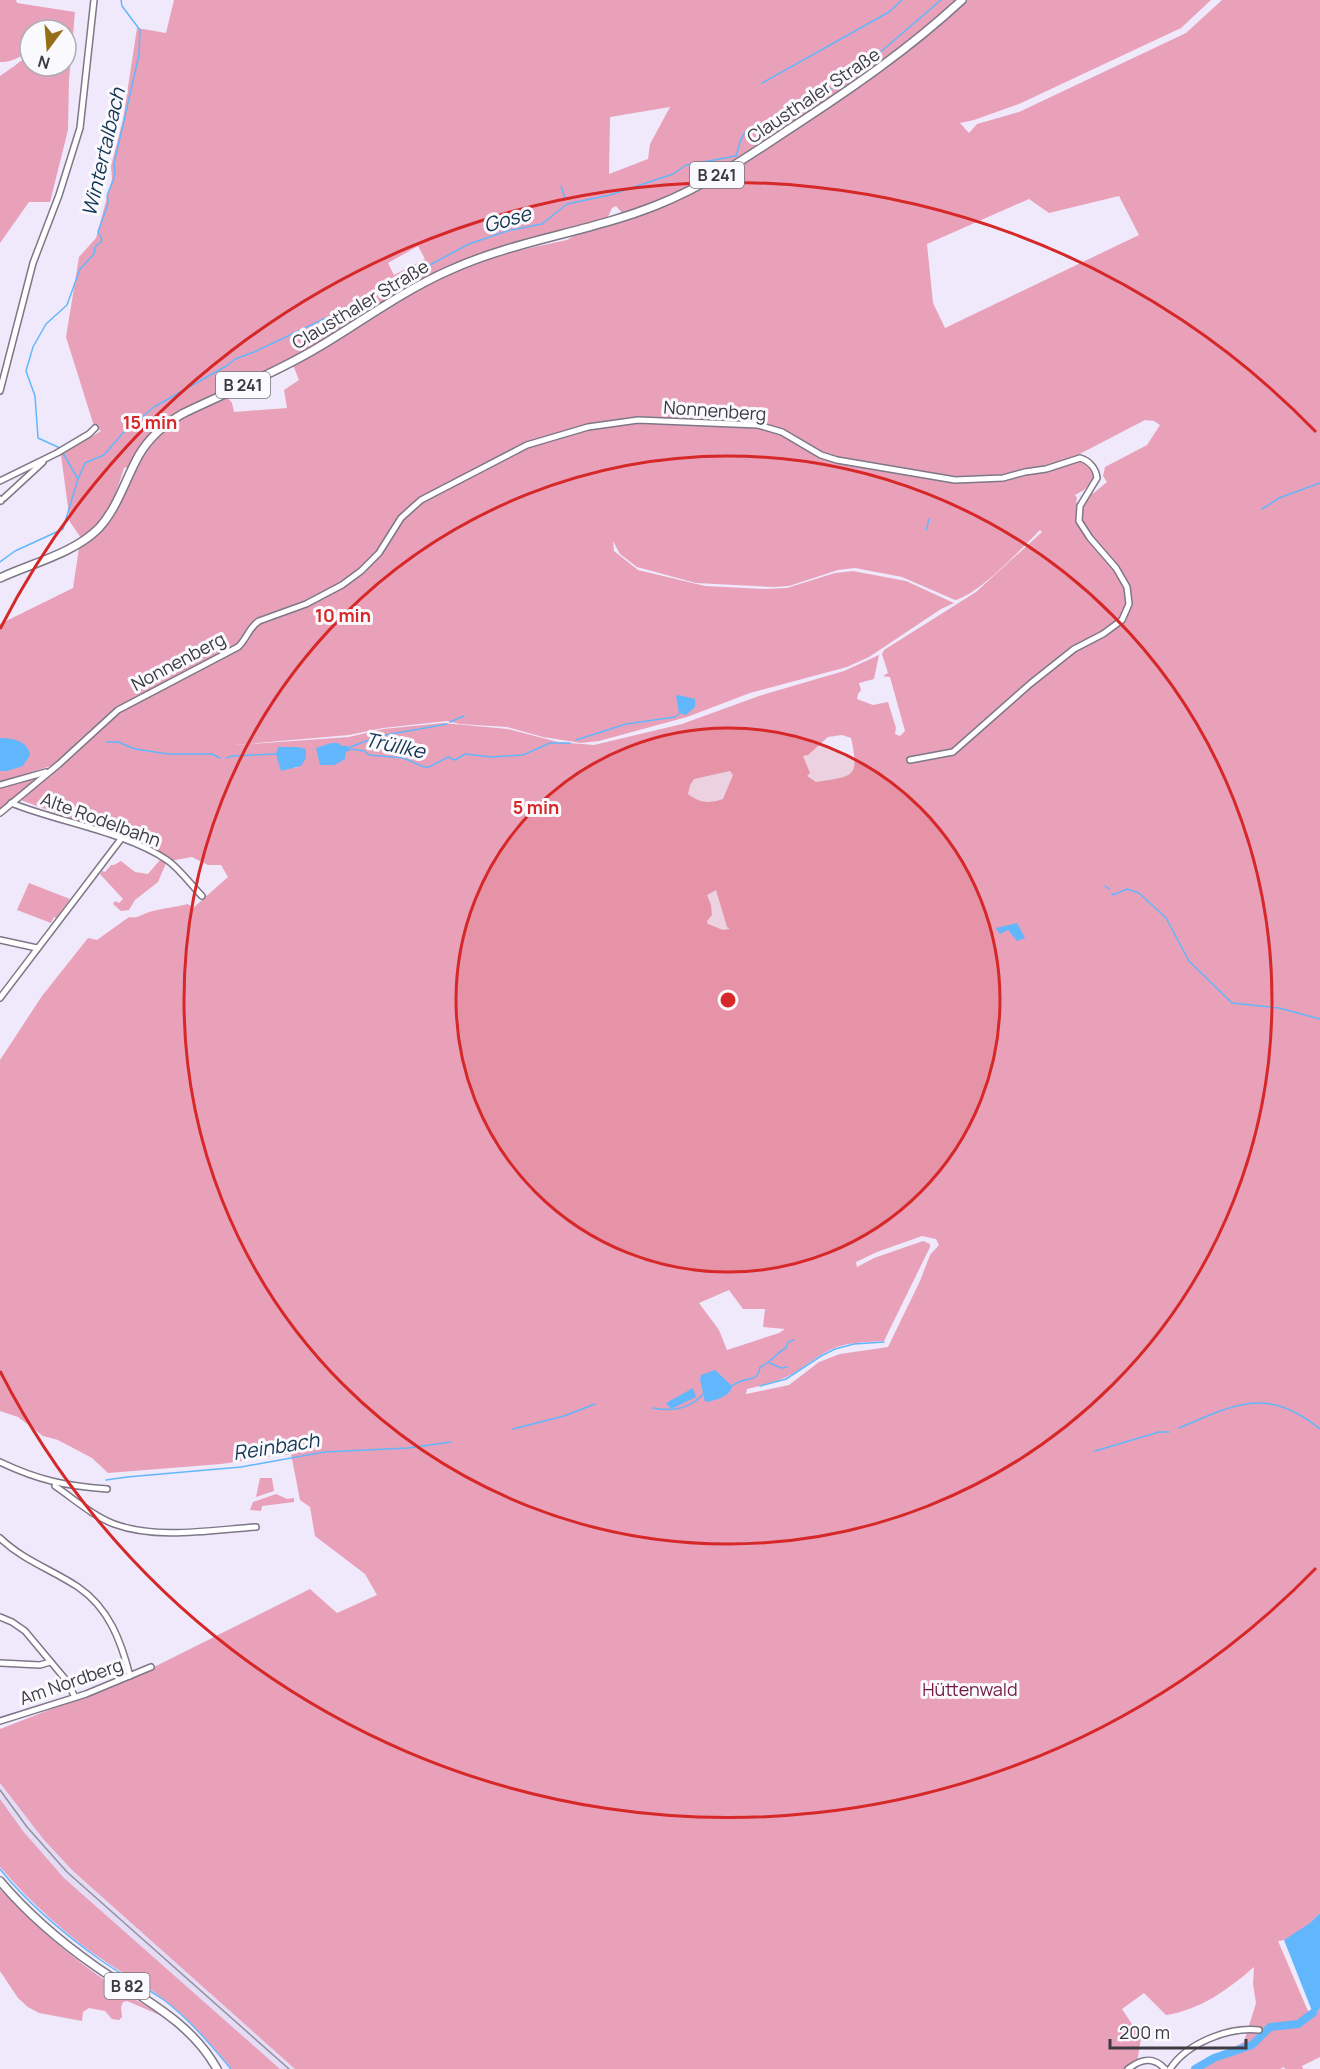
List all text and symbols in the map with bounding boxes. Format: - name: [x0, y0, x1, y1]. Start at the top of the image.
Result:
- north arrow: [18, 18, 78, 78]
- street label: Clausthaler Straße: [742, 42, 884, 148]
- text: N: [35, 50, 52, 75]
- water label: Wintertalbach: [75, 84, 131, 219]
- road number: B 241: [690, 162, 744, 188]
- water label: Gose: [480, 199, 535, 239]
- street label: Clausthaler Straße: [287, 254, 433, 354]
- road number: B 241: [216, 372, 270, 398]
- street label: Nonnenberg: [663, 394, 767, 426]
- text: 15 min: [123, 410, 177, 434]
- text: 10 min: [315, 603, 371, 627]
- street label: Nonnenberg: [127, 626, 229, 696]
- water label: Trüllke: [362, 725, 429, 765]
- street label: Alte Rodelbahn: [38, 786, 164, 852]
- text: 5 min: [513, 795, 559, 819]
- centre of rings: [718, 990, 738, 1010]
- water label: Reinbach: [231, 1426, 322, 1466]
- street label: Am Nordberg: [16, 1652, 126, 1710]
- park label: Hüttenwald: [922, 1677, 1018, 1701]
- road number: B 82: [104, 1973, 150, 1999]
- scale bar: [1110, 2012, 1246, 2050]
- text: 200 m: [1119, 2020, 1170, 2044]

